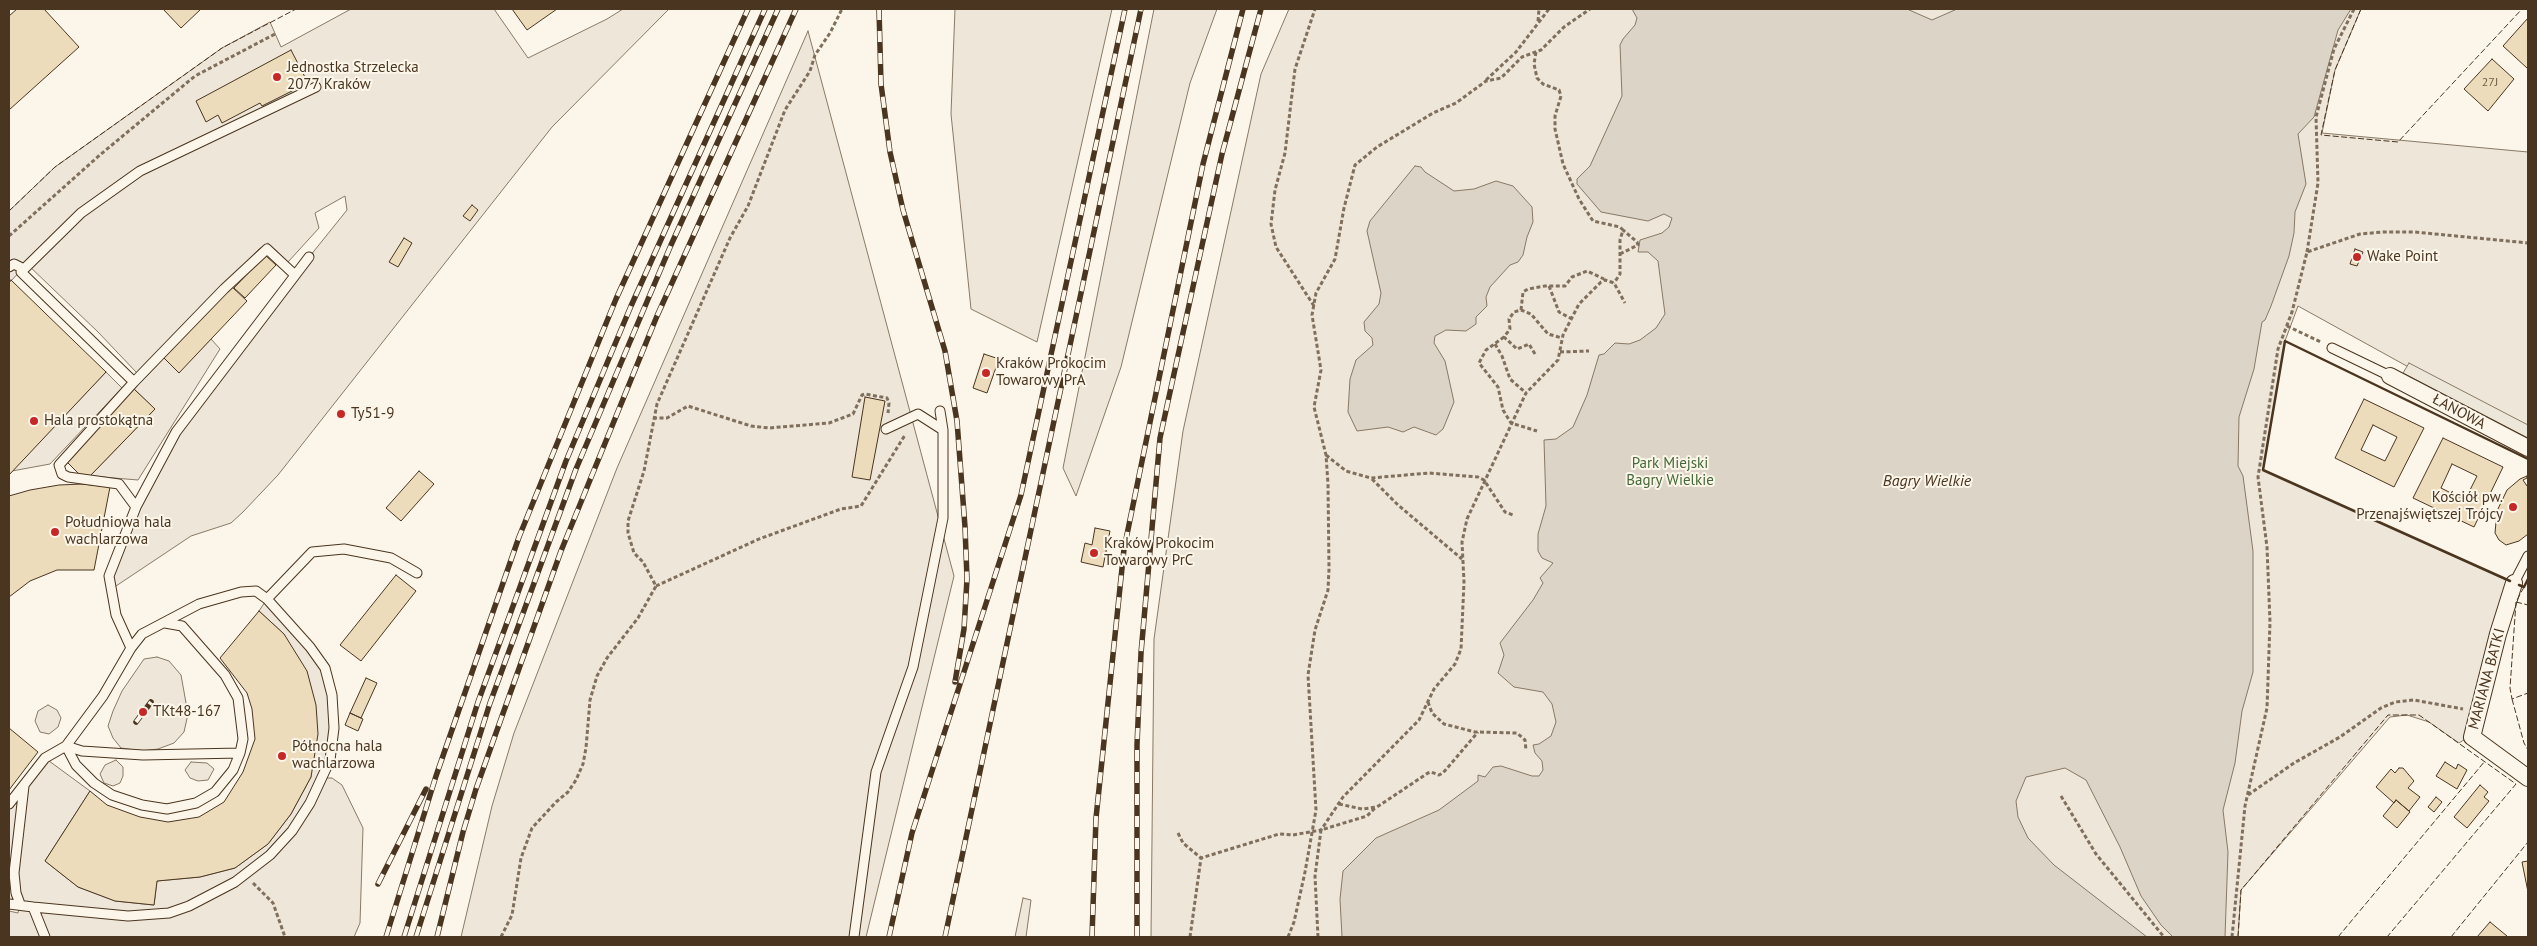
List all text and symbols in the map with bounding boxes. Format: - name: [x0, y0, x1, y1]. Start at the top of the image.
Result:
- place label: Jednostka Strzelecka 2077 Kraków: [287, 59, 419, 94]
- marker: Jednostka Strzelecka 2077 Kraków: [271, 71, 283, 83]
- house number: 27J: [2482, 76, 2498, 90]
- place label: Wake Point: [2367, 248, 2438, 266]
- marker: Wake Point: [2351, 251, 2363, 263]
- place label: Kraków Prokocim Towarowy PrA: [996, 355, 1106, 390]
- marker: Kraków Prokocim Towarowy PrA: [980, 367, 992, 379]
- street label: ŁANOWA: [2429, 391, 2489, 433]
- place label: Ty51-9: [351, 405, 394, 423]
- marker: Ty51-9: [335, 408, 347, 420]
- place label: Hala prostokątna: [44, 412, 153, 430]
- marker: Hala prostokątna: [28, 415, 40, 427]
- park label: Park Miejski Bagry Wielkie: [1626, 455, 1714, 490]
- water label: Bagry Wielkie: [1883, 471, 1971, 491]
- place label: Kościół pw. Przenajświętszej Trójcy: [2356, 489, 2503, 524]
- marker: Kościół pw. Przenajświętszej Trójcy: [2507, 501, 2519, 513]
- place label: Południowa hala wachlarzowa: [65, 514, 171, 549]
- marker: Południowa hala wachlarzowa: [49, 526, 61, 538]
- place label: Kraków Prokocim Towarowy PrC: [1104, 535, 1214, 570]
- marker: Kraków Prokocim Towarowy PrC: [1088, 547, 1100, 559]
- street label: MARIANA BATKI: [2465, 626, 2509, 732]
- place label: TKt48-167: [153, 703, 221, 721]
- marker: TKt48-167: [137, 706, 149, 718]
- place label: Północna hala wachlarzowa: [292, 738, 382, 773]
- marker: Północna hala wachlarzowa: [276, 750, 288, 762]

